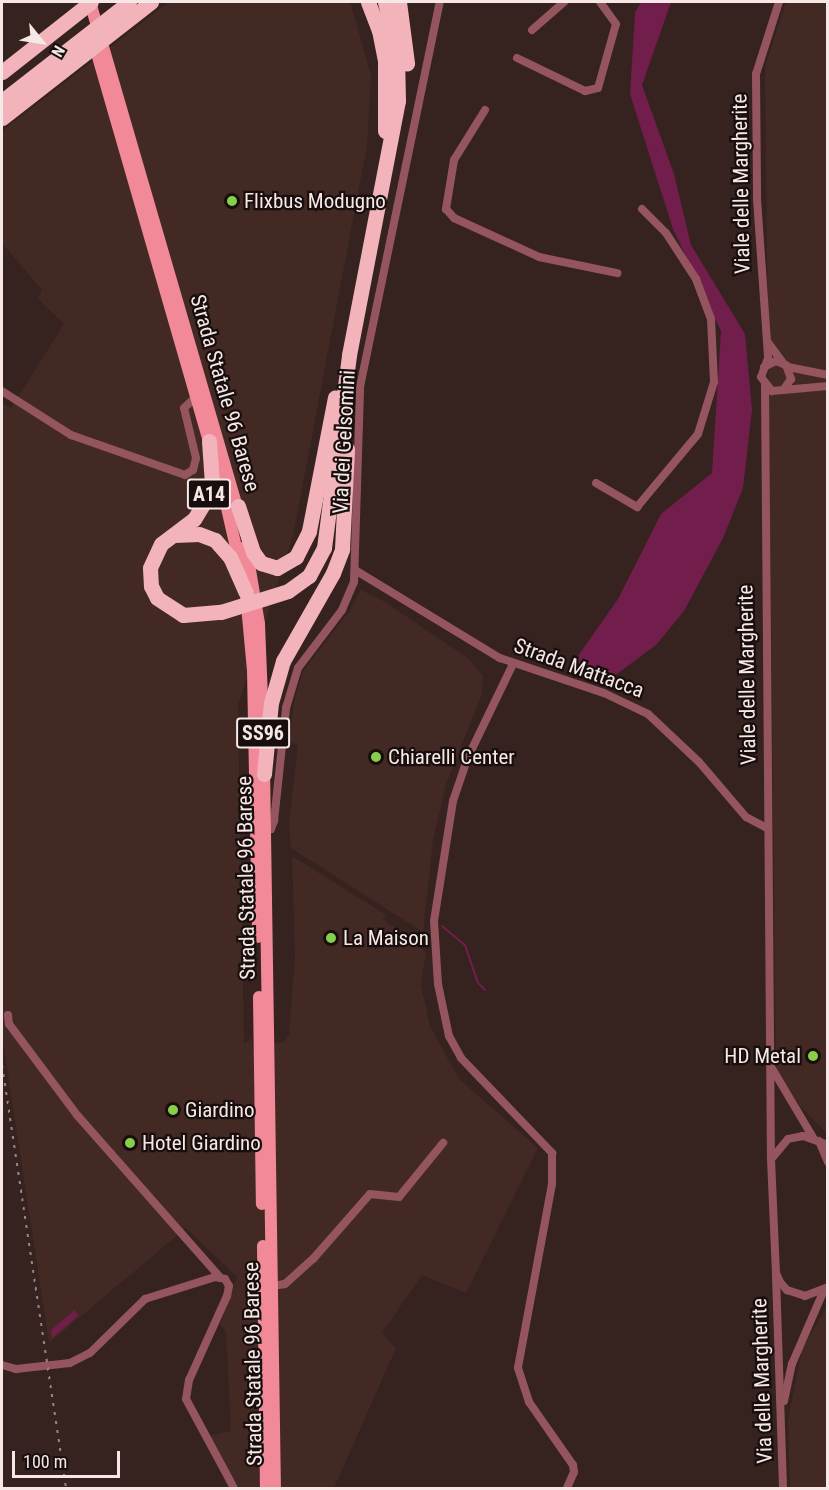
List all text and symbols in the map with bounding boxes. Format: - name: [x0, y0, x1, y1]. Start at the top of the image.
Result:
- north arrow: [12, 12, 72, 72]
- text: N: [47, 42, 69, 60]
- street label: Viale delle Margherite: [727, 94, 755, 274]
- place label: Flixbus Modugno: [244, 188, 386, 214]
- marker: Flixbus Modugno: [225, 194, 239, 208]
- street label: Strada Statale 96 Barese: [185, 292, 265, 494]
- street label: Via dei Gelsomini: [328, 369, 360, 515]
- road number: A14: [186, 477, 232, 511]
- street label: Viale delle Margherite: [733, 585, 761, 765]
- street label: Strada Mattacca: [511, 633, 647, 703]
- road number: SS96: [236, 716, 290, 750]
- place label: Chiarelli Center: [388, 744, 515, 770]
- marker: Chiarelli Center: [369, 750, 383, 764]
- street label: Strada Statale 96 Barese: [232, 776, 260, 980]
- place label: La Maison: [343, 925, 429, 951]
- marker: La Maison: [324, 931, 338, 945]
- place label: HD Metal: [724, 1043, 801, 1069]
- marker: HD Metal: [806, 1049, 820, 1063]
- place label: Giardino: [185, 1097, 254, 1123]
- marker: Giardino: [166, 1103, 180, 1117]
- place label: Hotel Giardino: [142, 1130, 261, 1156]
- marker: Hotel Giardino: [123, 1136, 137, 1150]
- street label: Strada Statale 96 Barese: [239, 1262, 267, 1466]
- street label: Via delle Margherite: [747, 1298, 777, 1464]
- scale bar: [15, 1439, 123, 1477]
- text: 100 m: [23, 1451, 67, 1472]

